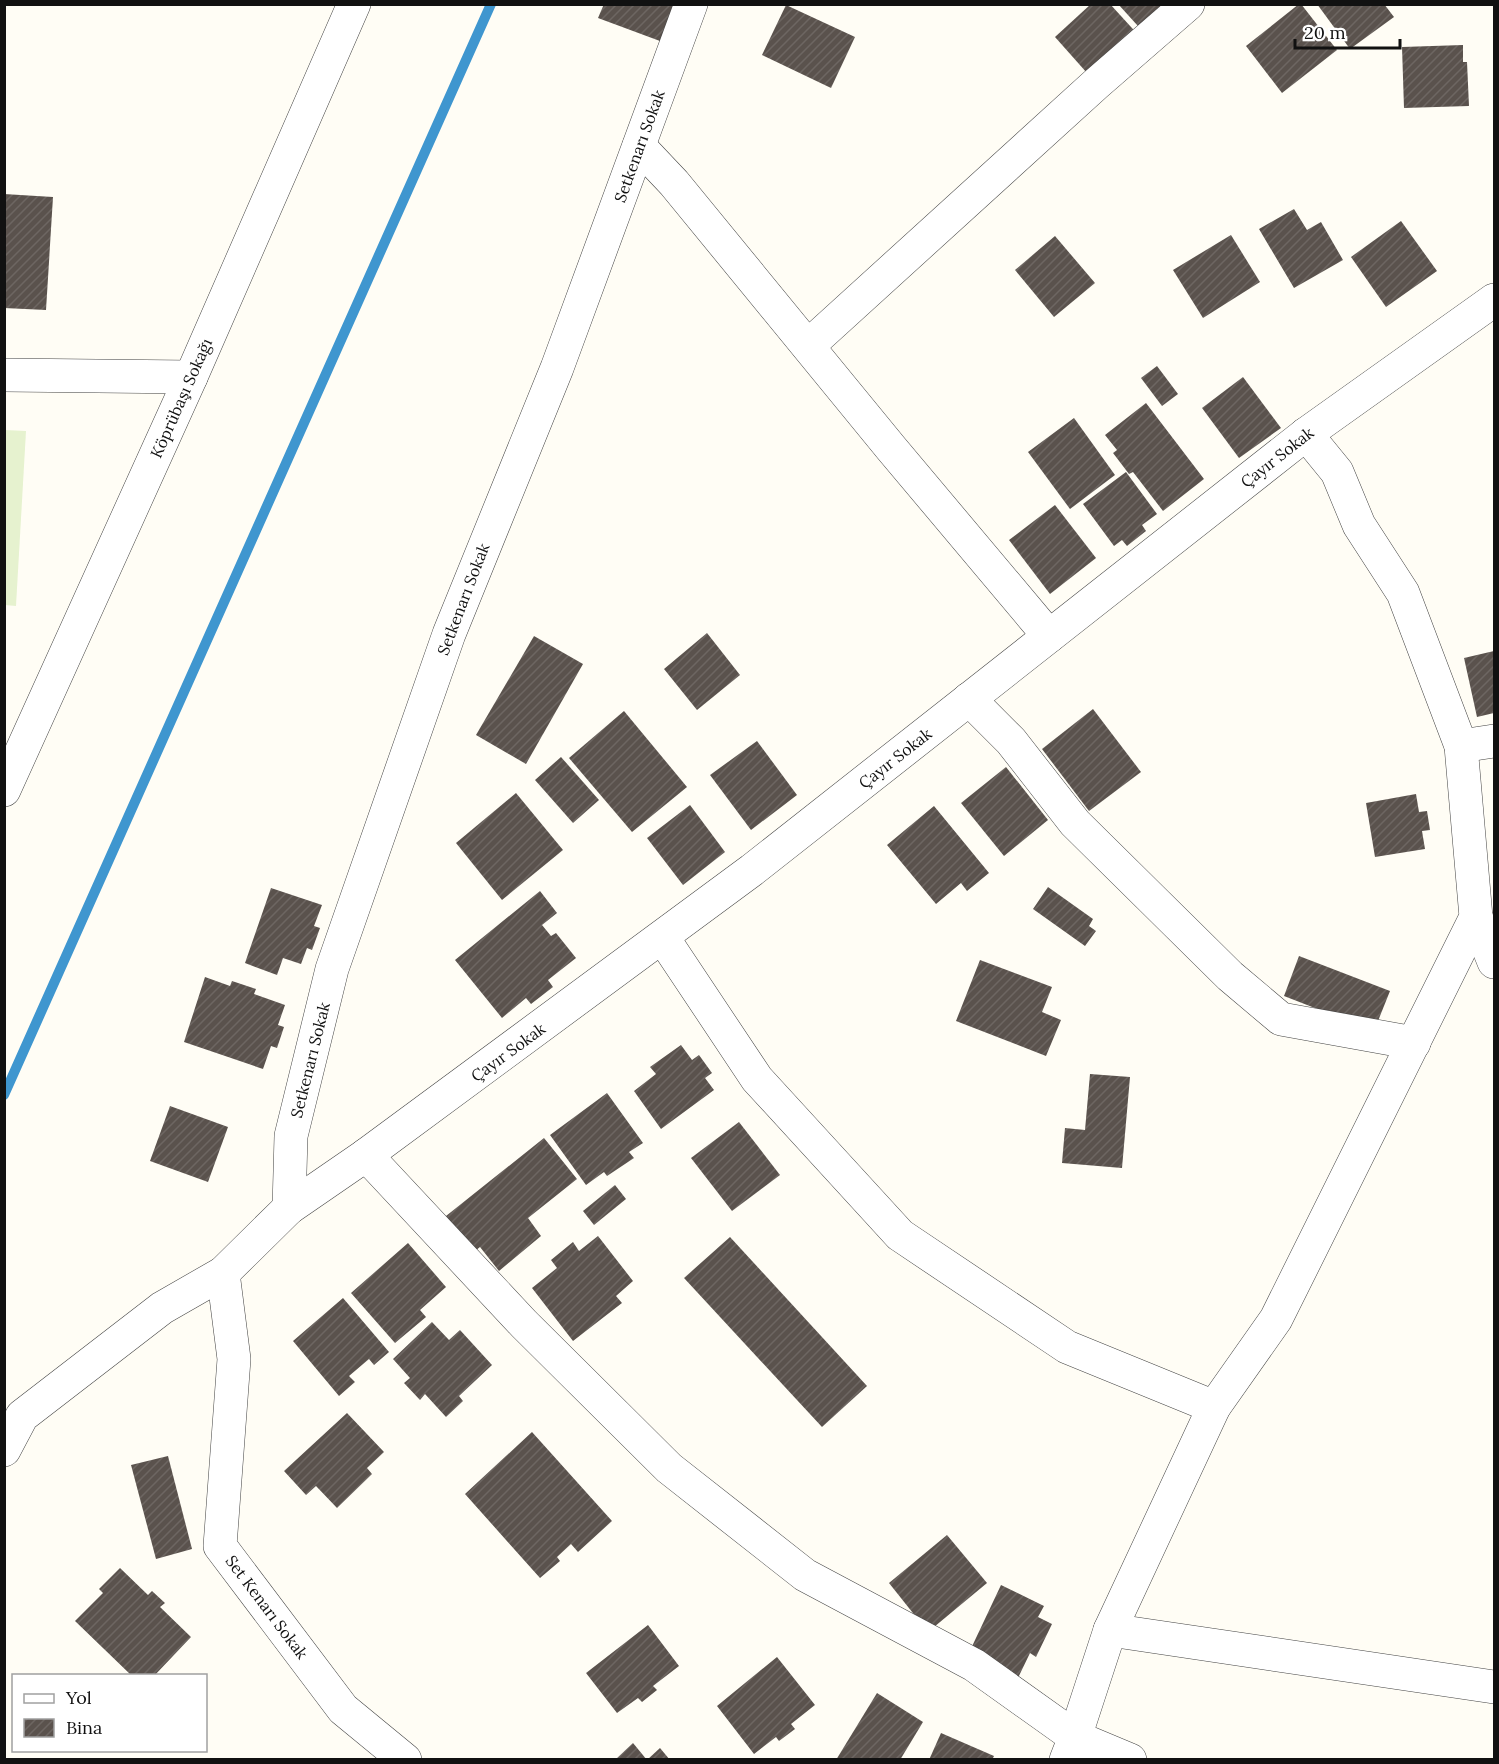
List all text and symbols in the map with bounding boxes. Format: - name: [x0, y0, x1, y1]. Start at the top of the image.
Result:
- scale bar: [1295, 12, 1400, 50]
- text: 20 m: [1304, 21, 1346, 44]
- street label: Setkenarı Sokak: [609, 87, 669, 205]
- street label: Köprübaşı Sokağı: [146, 335, 216, 461]
- street label: Çayır Sokak: [1236, 422, 1318, 492]
- street label: Setkenarı Sokak: [432, 540, 494, 658]
- street label: Çayır Sokak: [854, 723, 936, 793]
- street label: Setkenarı Sokak: [286, 1000, 334, 1120]
- street label: Çayır Sokak: [467, 1018, 549, 1086]
- street label: Set Kenarı Sokak: [221, 1551, 313, 1663]
- legend: [12, 1674, 207, 1752]
- text: Yol: [65, 1686, 92, 1709]
- text: Bina: [66, 1716, 102, 1739]

